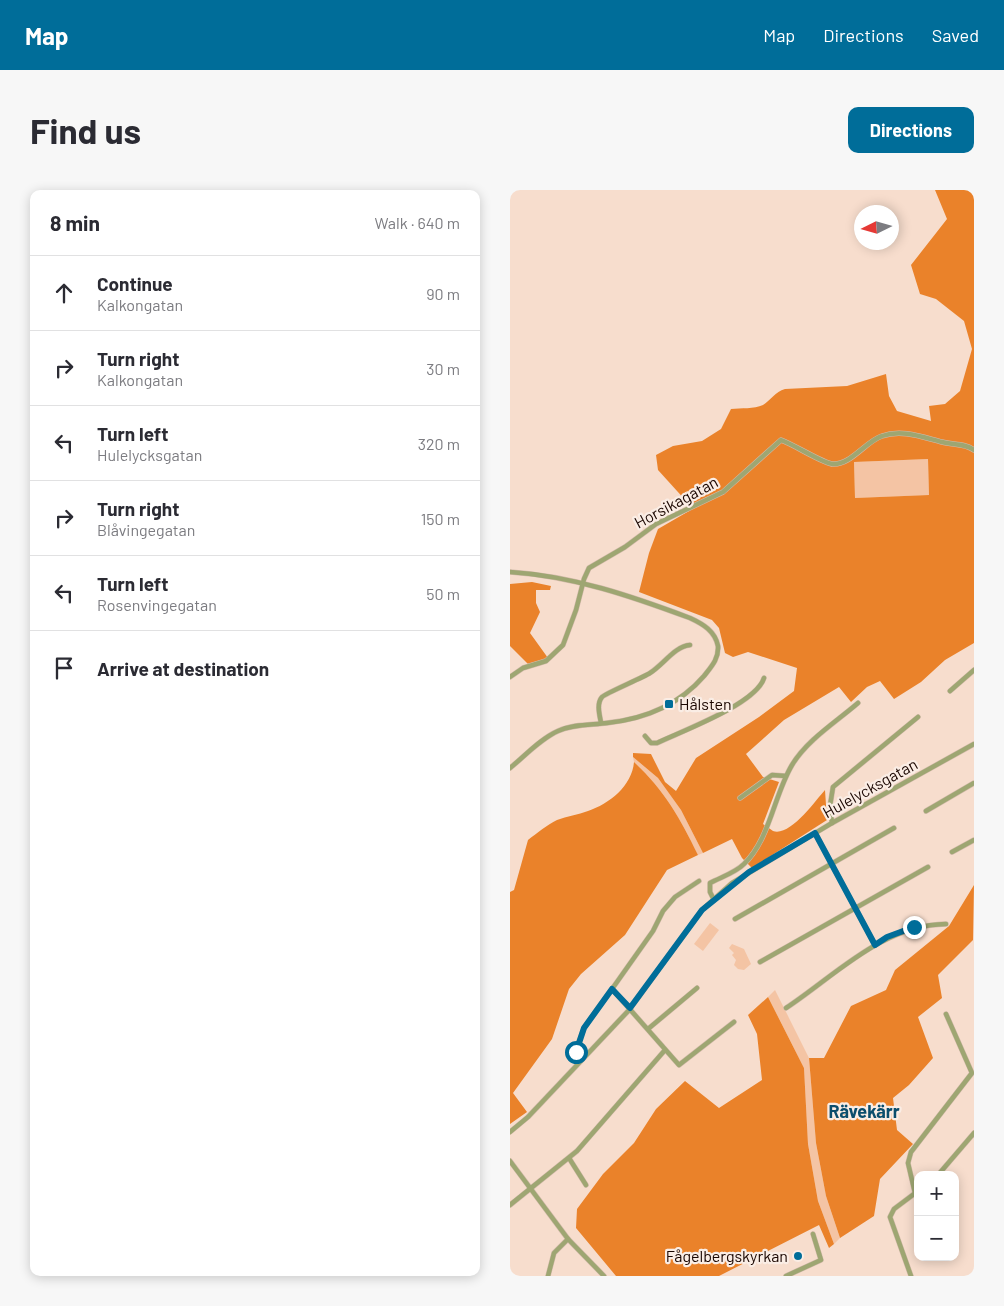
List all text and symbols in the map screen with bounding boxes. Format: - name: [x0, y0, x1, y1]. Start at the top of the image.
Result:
- text: Map: [25, 21, 68, 50]
- text: Map: [763, 24, 795, 46]
- text: Directions: [823, 24, 904, 46]
- text: Saved: [932, 24, 979, 46]
- button: Directions: [848, 107, 974, 153]
- text: Find us: [30, 109, 141, 151]
- north arrow: [854, 205, 899, 250]
- text: 8 min: [50, 210, 100, 235]
- text: Walk · 640 m: [375, 213, 460, 232]
- text: Continue: [97, 272, 173, 295]
- icon: ahead: [50, 279, 78, 307]
- text: 90 m: [426, 284, 460, 303]
- text: Kalkongatan: [97, 295, 183, 314]
- text: Turn right: [97, 347, 179, 370]
- icon: right: [50, 354, 78, 382]
- text: 30 m: [426, 359, 460, 378]
- text: Kalkongatan: [97, 370, 183, 389]
- text: Turn left: [97, 422, 168, 445]
- icon: left: [50, 429, 78, 457]
- text: 320 m: [418, 434, 460, 453]
- text: Hulelycksgatan: [97, 445, 202, 464]
- street label: Horsikagatan: [631, 472, 721, 532]
- text: Turn right: [97, 497, 179, 520]
- icon: right: [50, 504, 78, 532]
- text: 150 m: [421, 509, 460, 528]
- text: Blåvingegatan: [97, 520, 195, 539]
- text: Turn left: [97, 572, 168, 595]
- icon: left: [50, 579, 78, 607]
- text: 50 m: [426, 584, 460, 603]
- text: Rosenvingegatan: [97, 595, 217, 614]
- icon: arrive: [50, 654, 78, 682]
- text: Arrive at destination: [97, 657, 269, 680]
- place label: Hålsten: [679, 694, 732, 713]
- marker: Hålsten: [663, 698, 675, 710]
- street label: Hulelycksgatan: [819, 754, 920, 821]
- route end: [903, 916, 926, 939]
- route start: [565, 1041, 588, 1064]
- district label: Rävekärr: [828, 1100, 900, 1122]
- map controls: [914, 1171, 959, 1261]
- button: +: [914, 1171, 959, 1216]
- button: −: [914, 1216, 959, 1261]
- place label: Fågelbergskyrkan: [666, 1246, 788, 1265]
- marker: Fågelbergskyrkan: [792, 1250, 804, 1262]

